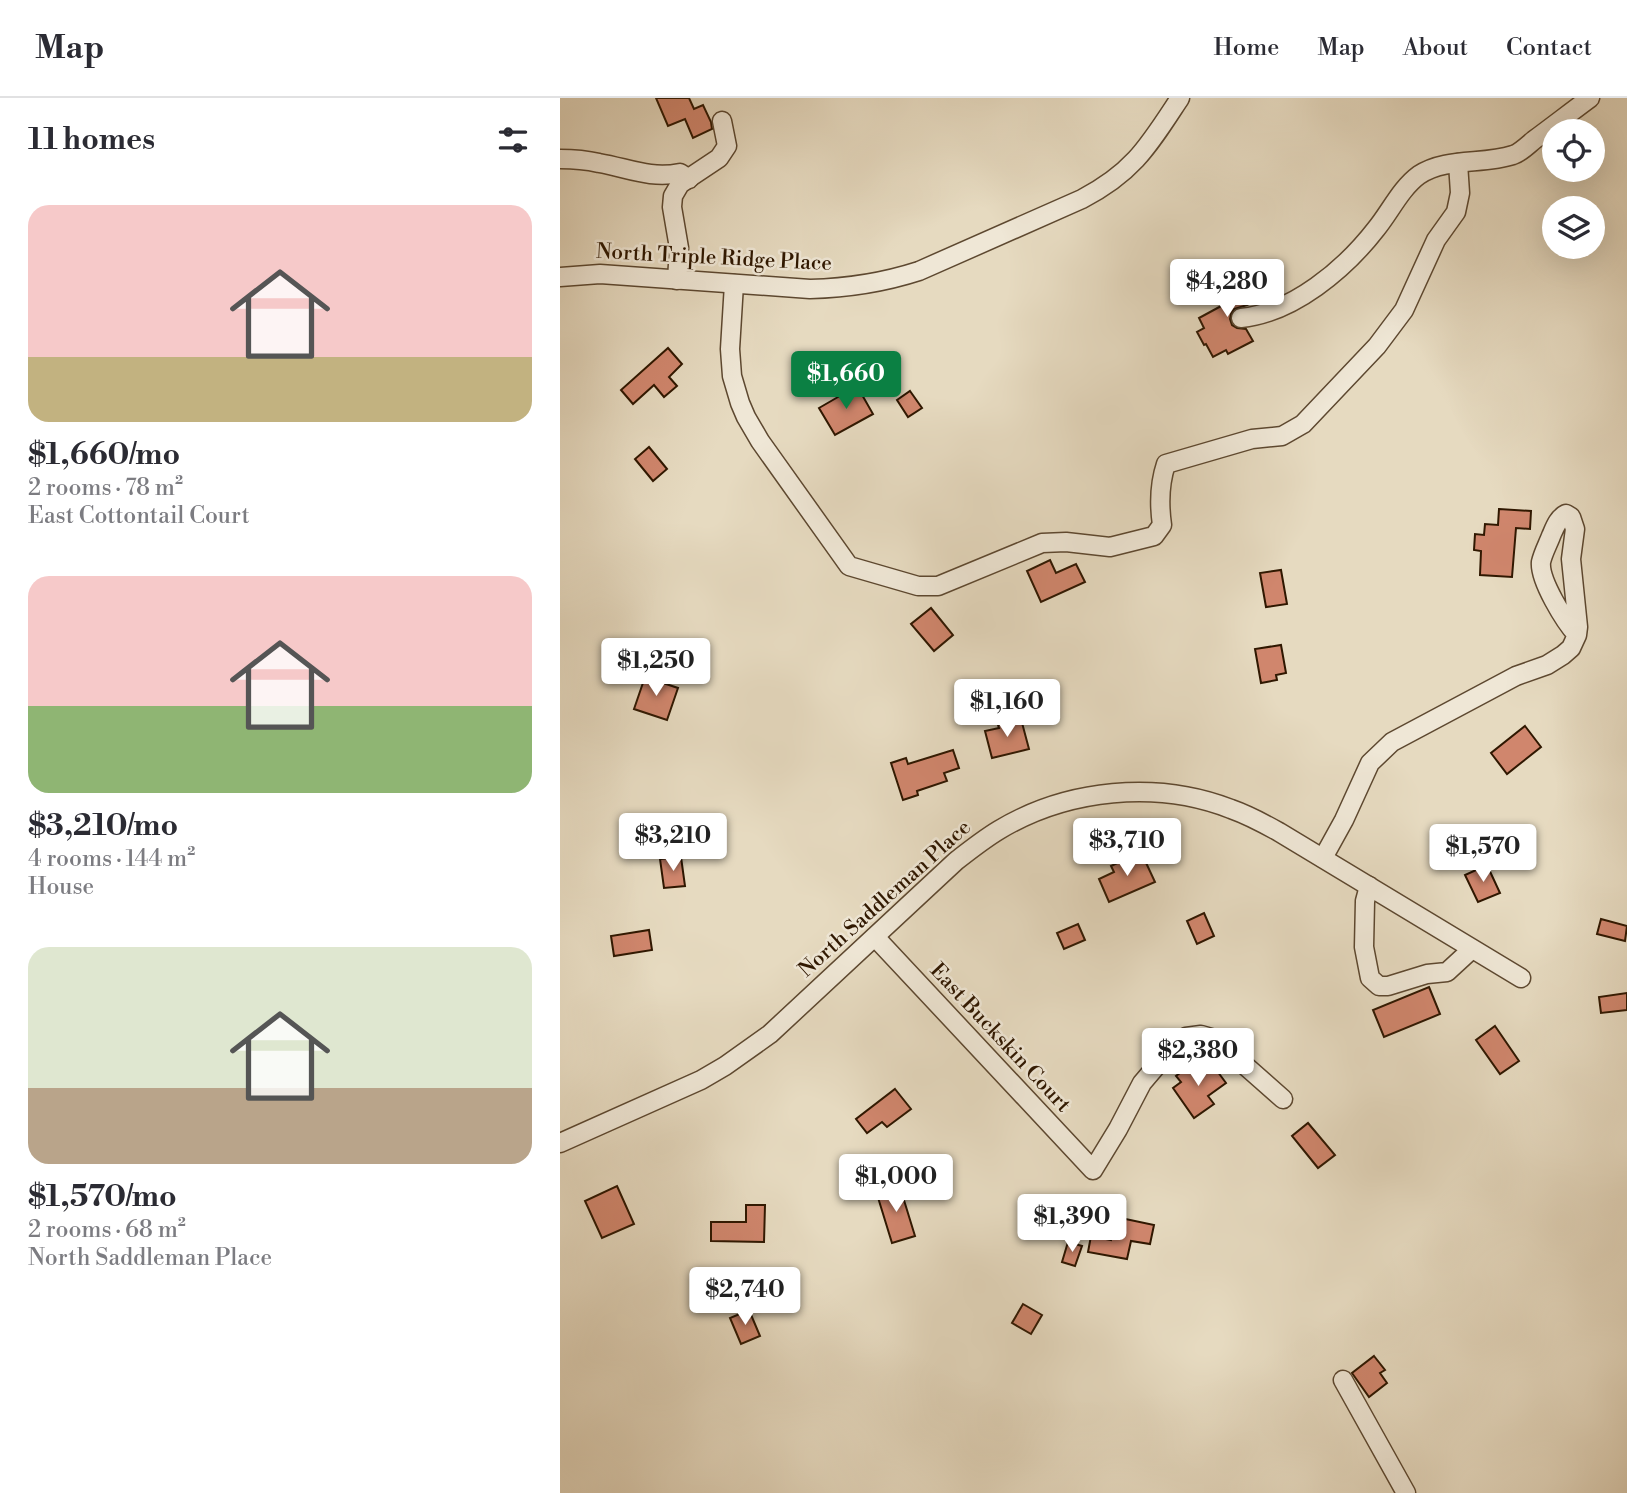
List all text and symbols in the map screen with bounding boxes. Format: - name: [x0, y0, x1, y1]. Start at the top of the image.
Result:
- text: Map: [35, 28, 104, 69]
- text: Home: [1214, 33, 1279, 63]
- text: Map: [1317, 33, 1365, 63]
- text: About: [1403, 33, 1468, 63]
- text: Contact: [1506, 33, 1592, 63]
- map controls: [1542, 119, 1605, 259]
- button: locate: [1542, 119, 1605, 182]
- text: 11 homes: [28, 121, 155, 159]
- icon: filters: [494, 121, 532, 159]
- button: layers: [1542, 196, 1605, 259]
- street label: North Triple Ridge Place: [595, 239, 833, 277]
- icon: home: [217, 251, 343, 377]
- pin: $4,280: [1170, 260, 1284, 319]
- text: $4,280: [1186, 268, 1268, 296]
- pin: $1,660: [789, 352, 903, 411]
- text: $1,660: [807, 360, 885, 388]
- text: $1,660/mo: [28, 436, 180, 474]
- text: 2 rooms · 78 m²: [28, 474, 183, 502]
- text: East Cottontail Court: [28, 502, 250, 530]
- icon: home: [217, 622, 343, 748]
- pin: $1,250: [599, 638, 713, 698]
- text: $1,250: [617, 647, 695, 675]
- pin: $1,160: [950, 680, 1064, 739]
- text: $1,160: [970, 688, 1044, 716]
- text: $3,210/mo: [28, 807, 178, 845]
- pin: $3,210: [616, 814, 730, 873]
- street label: North Saddleman Place: [793, 815, 977, 983]
- pin: $3,710: [1070, 818, 1184, 878]
- text: $3,210: [635, 822, 711, 850]
- pin: $1,570: [1426, 824, 1540, 884]
- text: $3,710: [1089, 827, 1165, 855]
- text: $1,570: [1445, 833, 1521, 861]
- text: 4 rooms · 144 m²: [28, 845, 195, 873]
- text: House: [28, 873, 94, 901]
- street label: East Buckskin Court: [924, 958, 1076, 1118]
- icon: home: [217, 993, 343, 1119]
- pin: $2,380: [1141, 1028, 1255, 1088]
- text: $2,380: [1158, 1037, 1238, 1065]
- pin: $1,000: [839, 1154, 953, 1214]
- text: $1,000: [855, 1163, 937, 1191]
- text: $1,570/mo: [28, 1178, 177, 1216]
- pin: $1,390: [1015, 1194, 1129, 1254]
- text: $1,390: [1033, 1203, 1111, 1231]
- text: 2 rooms · 68 m²: [28, 1216, 186, 1244]
- text: North Saddleman Place: [28, 1244, 272, 1272]
- pin: $2,740: [688, 1268, 802, 1327]
- text: $2,740: [705, 1276, 785, 1304]

